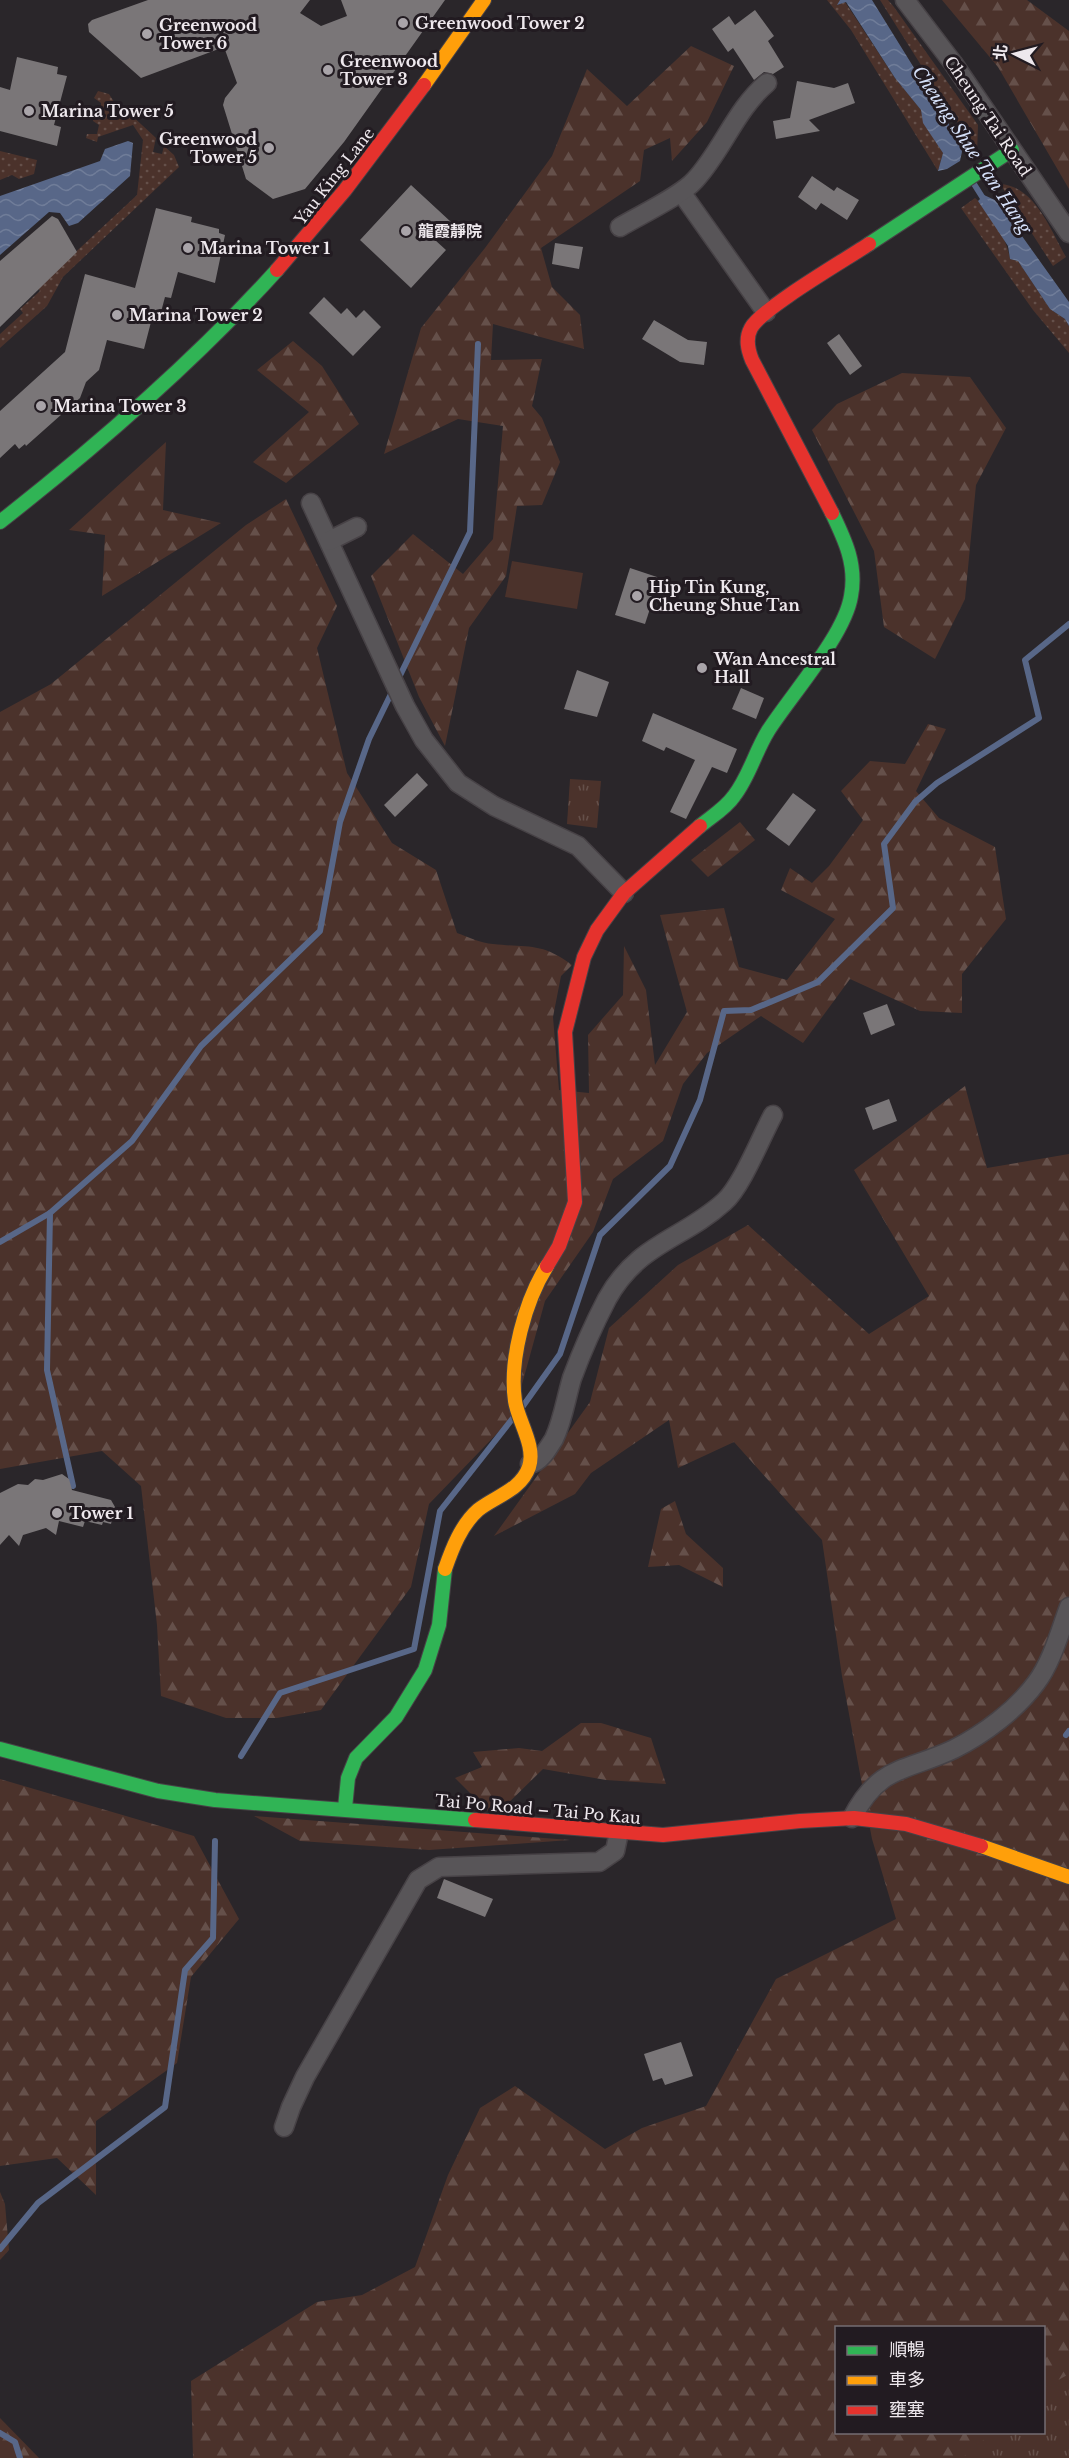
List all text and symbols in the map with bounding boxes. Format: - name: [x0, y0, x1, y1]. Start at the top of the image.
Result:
- place label: Greenwood Tower 2: [415, 13, 585, 33]
- place label: Greenwood Tower 6: [159, 15, 257, 53]
- marker: Greenwood Tower 2: [396, 16, 410, 30]
- north arrow: [985, 24, 1045, 84]
- marker: Greenwood Tower 6: [140, 27, 154, 41]
- text: 北: [989, 43, 1011, 61]
- place label: Greenwood Tower 3: [340, 51, 438, 89]
- street label: Cheung Tai Road: [940, 52, 1036, 180]
- water label: Cheung Shue Tan Hang: [908, 62, 1037, 239]
- marker: Greenwood Tower 3: [321, 63, 335, 77]
- place label: Marina Tower 5: [41, 101, 174, 121]
- marker: Marina Tower 5: [22, 104, 36, 118]
- street label: Yau King Lane: [289, 123, 378, 229]
- place label: Greenwood Tower 5: [159, 129, 257, 167]
- marker: Greenwood Tower 5: [262, 141, 276, 155]
- place label: 龍霞靜院: [418, 221, 482, 241]
- marker: 龍霞靜院: [399, 224, 413, 238]
- place label: Marina Tower 1: [200, 238, 330, 258]
- marker: Marina Tower 1: [181, 241, 195, 255]
- place label: Marina Tower 2: [129, 305, 263, 325]
- marker: Marina Tower 2: [110, 308, 124, 322]
- place label: Marina Tower 3: [53, 396, 186, 416]
- marker: Marina Tower 3: [34, 399, 48, 413]
- place label: Hip Tin Kung, Cheung Shue Tan: [649, 577, 800, 615]
- marker: Hip Tin Kung, Cheung Shue Tan: [630, 589, 644, 603]
- place label: Wan Ancestral Hall: [713, 649, 836, 687]
- marker: Wan Ancestral Hall: [695, 661, 709, 675]
- place label: Tower 1: [69, 1503, 133, 1523]
- marker: Tower 1: [50, 1506, 64, 1520]
- street label: Tai Po Road – Tai Po Kau: [434, 1790, 642, 1828]
- legend: [835, 2326, 1045, 2434]
- text: 順暢: [889, 2339, 925, 2361]
- text: 車多: [889, 2369, 925, 2391]
- text: 壅塞: [889, 2399, 925, 2421]

